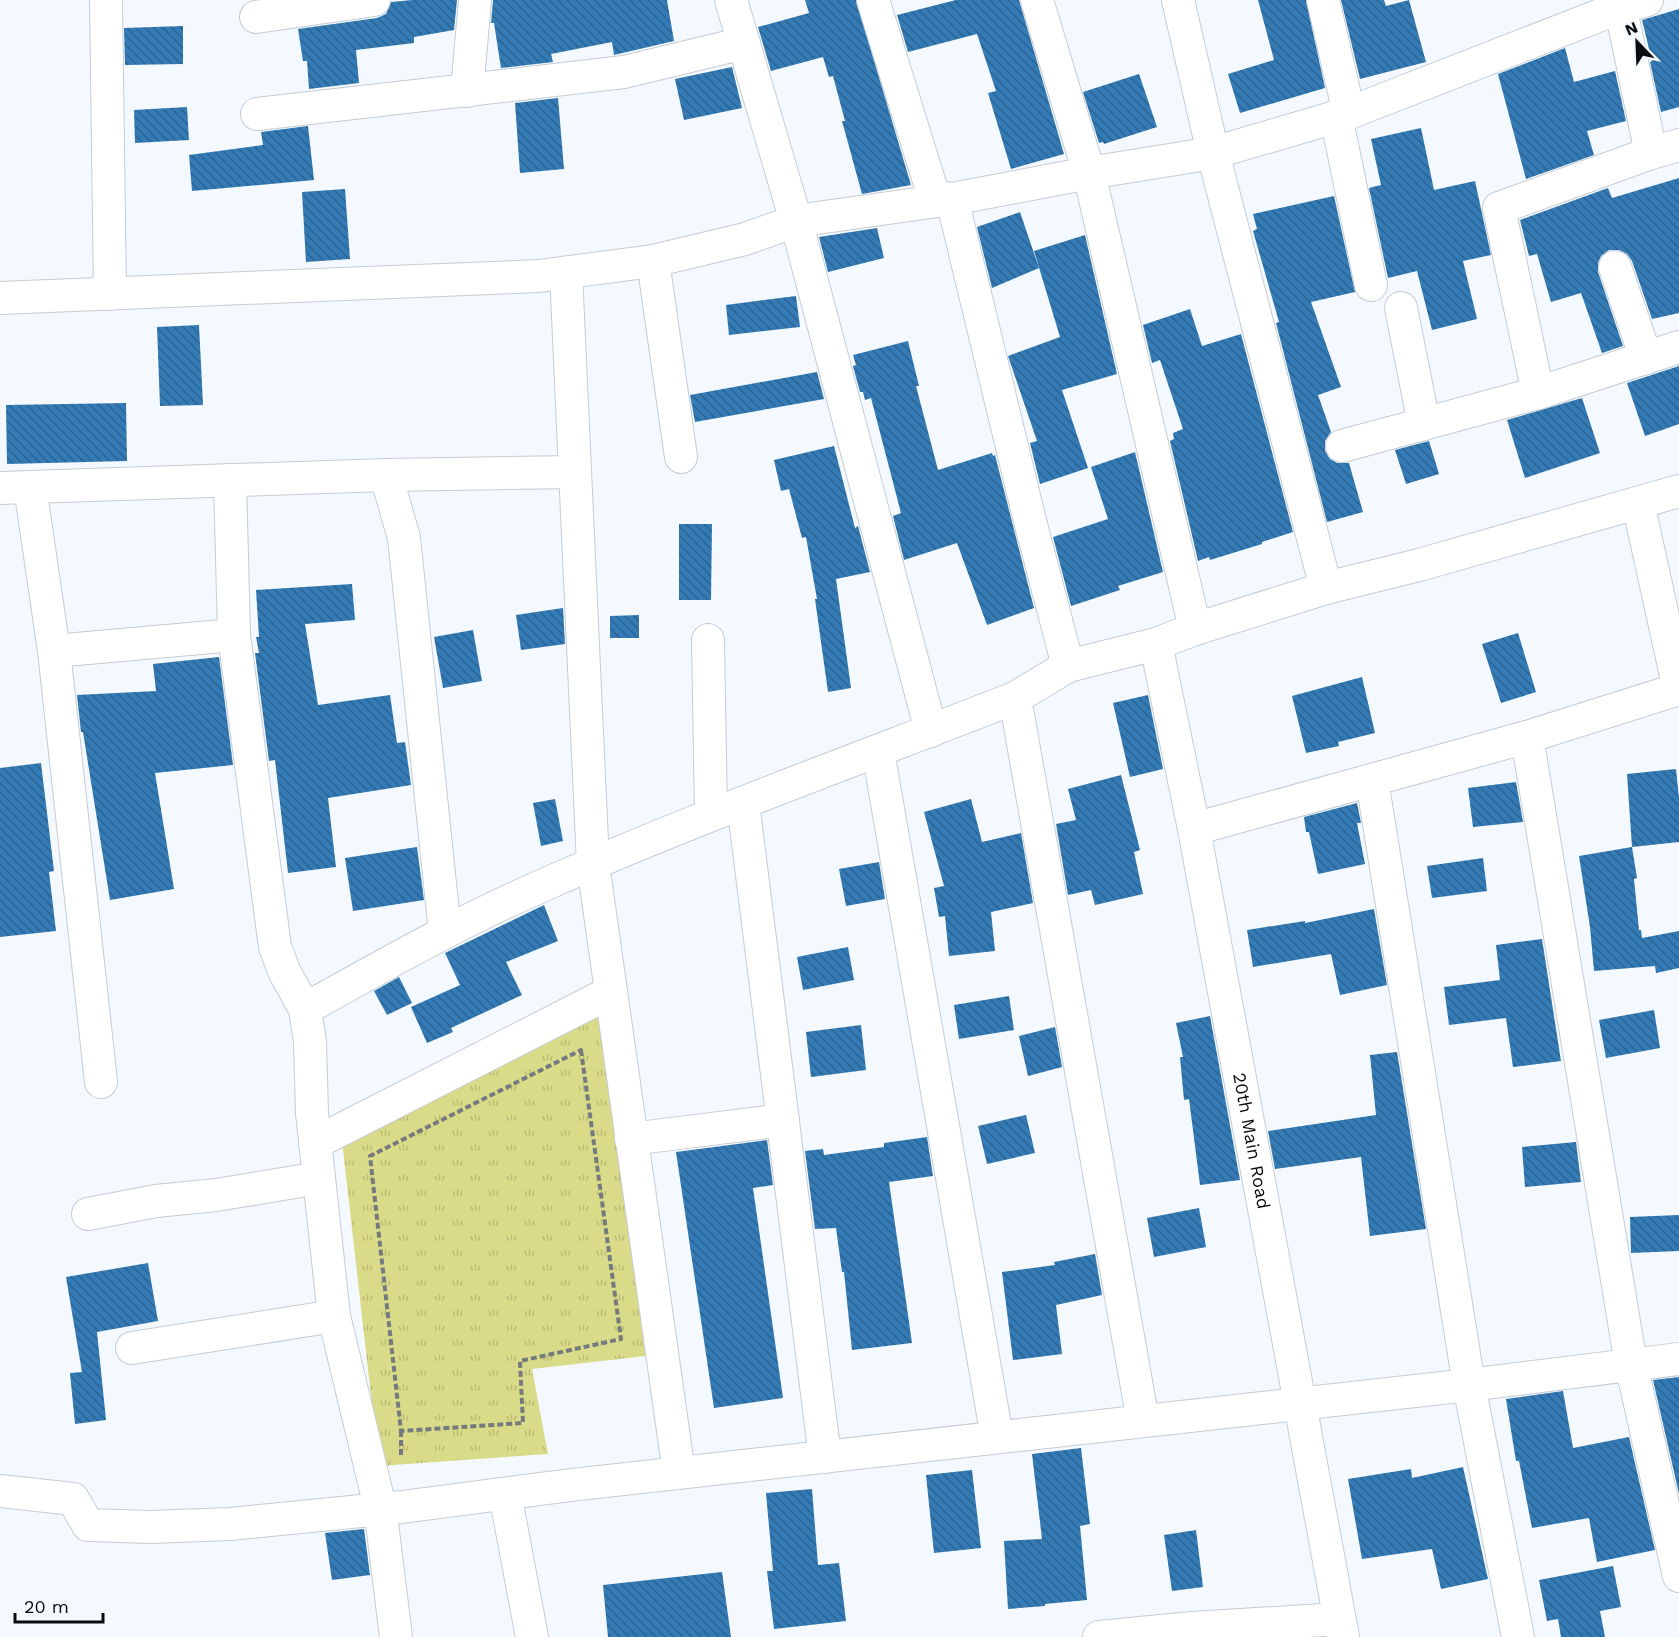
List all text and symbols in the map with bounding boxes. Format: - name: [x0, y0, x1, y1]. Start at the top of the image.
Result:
- north arrow: [1607, 12, 1667, 72]
- text: N: [1622, 18, 1641, 40]
- street label: 20th Main Road: [1229, 1071, 1275, 1211]
- scale bar: [15, 1586, 104, 1624]
- text: 20 m: [24, 1596, 69, 1617]

